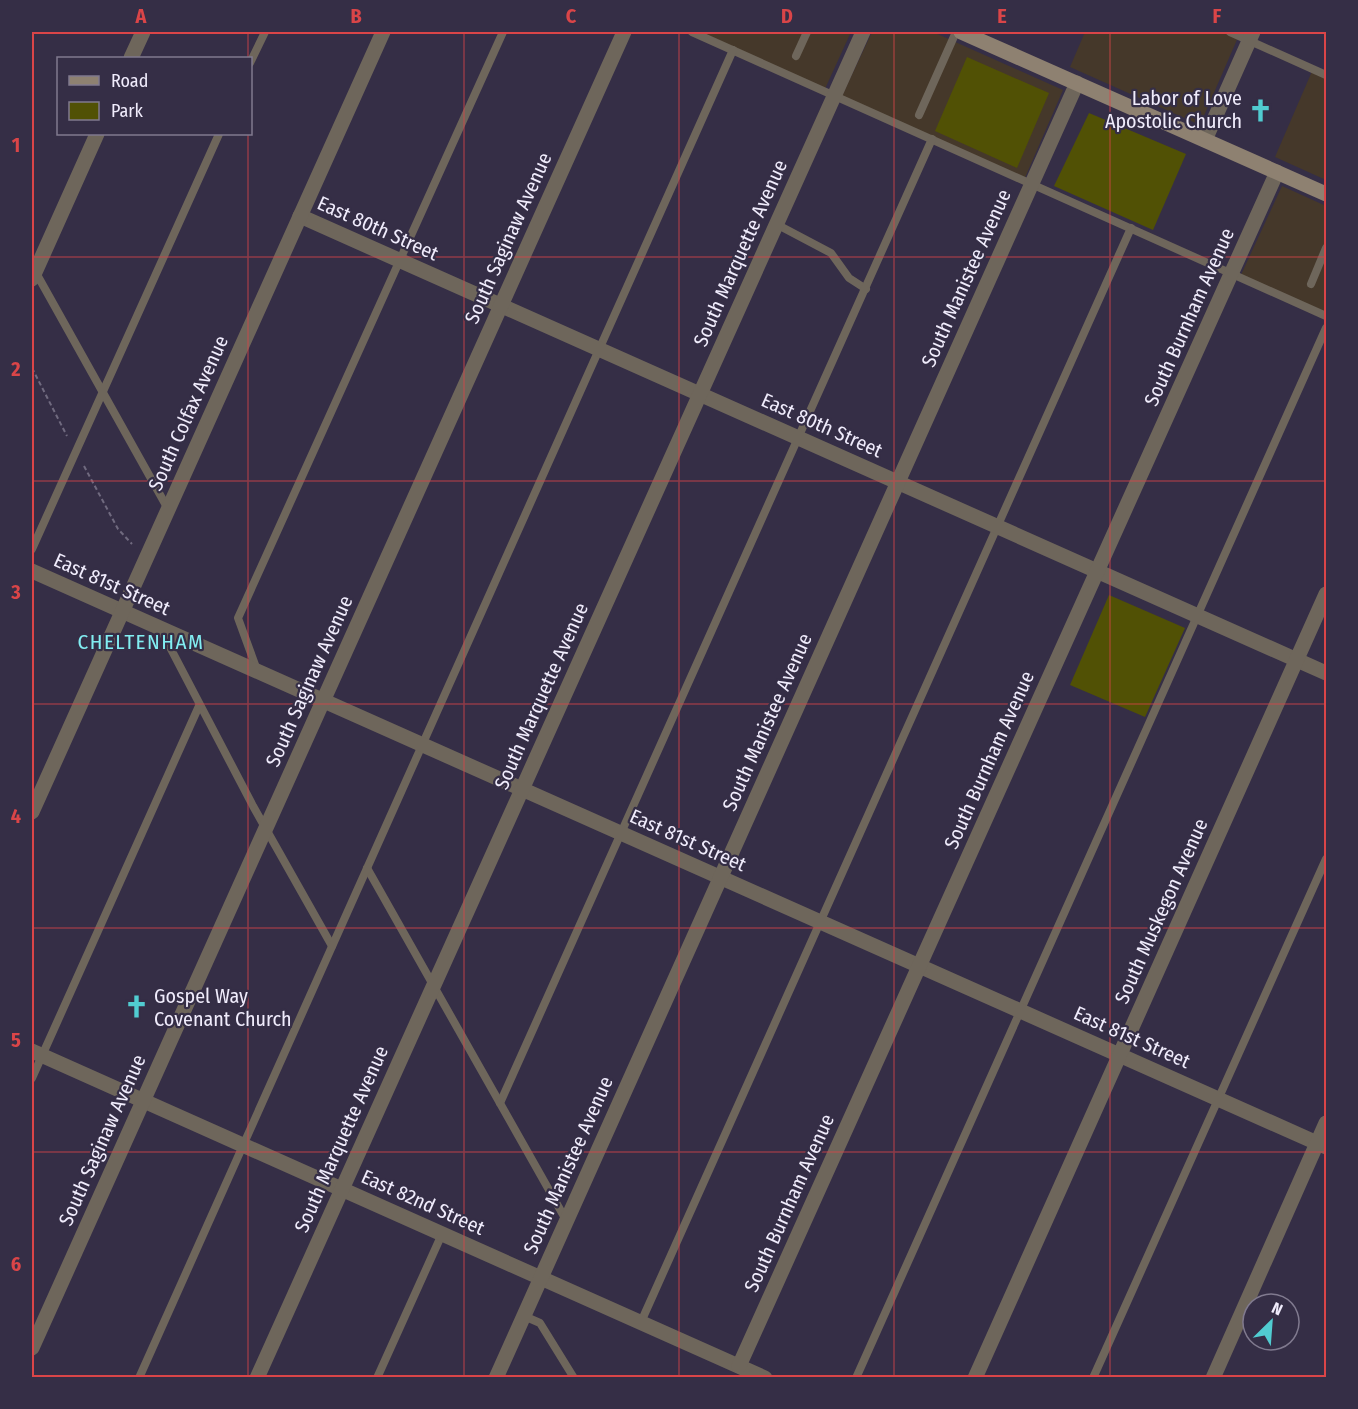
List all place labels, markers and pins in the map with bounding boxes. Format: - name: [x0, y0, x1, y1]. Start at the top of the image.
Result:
- place label: Labor of Love Apostolic Church: [1105, 86, 1242, 133]
- church icon: Labor of Love Apostolic Church: [1247, 97, 1273, 123]
- place label: Gospel Way Covenant Church: [154, 984, 292, 1031]
- church icon: Gospel Way Covenant Church: [123, 994, 149, 1020]

